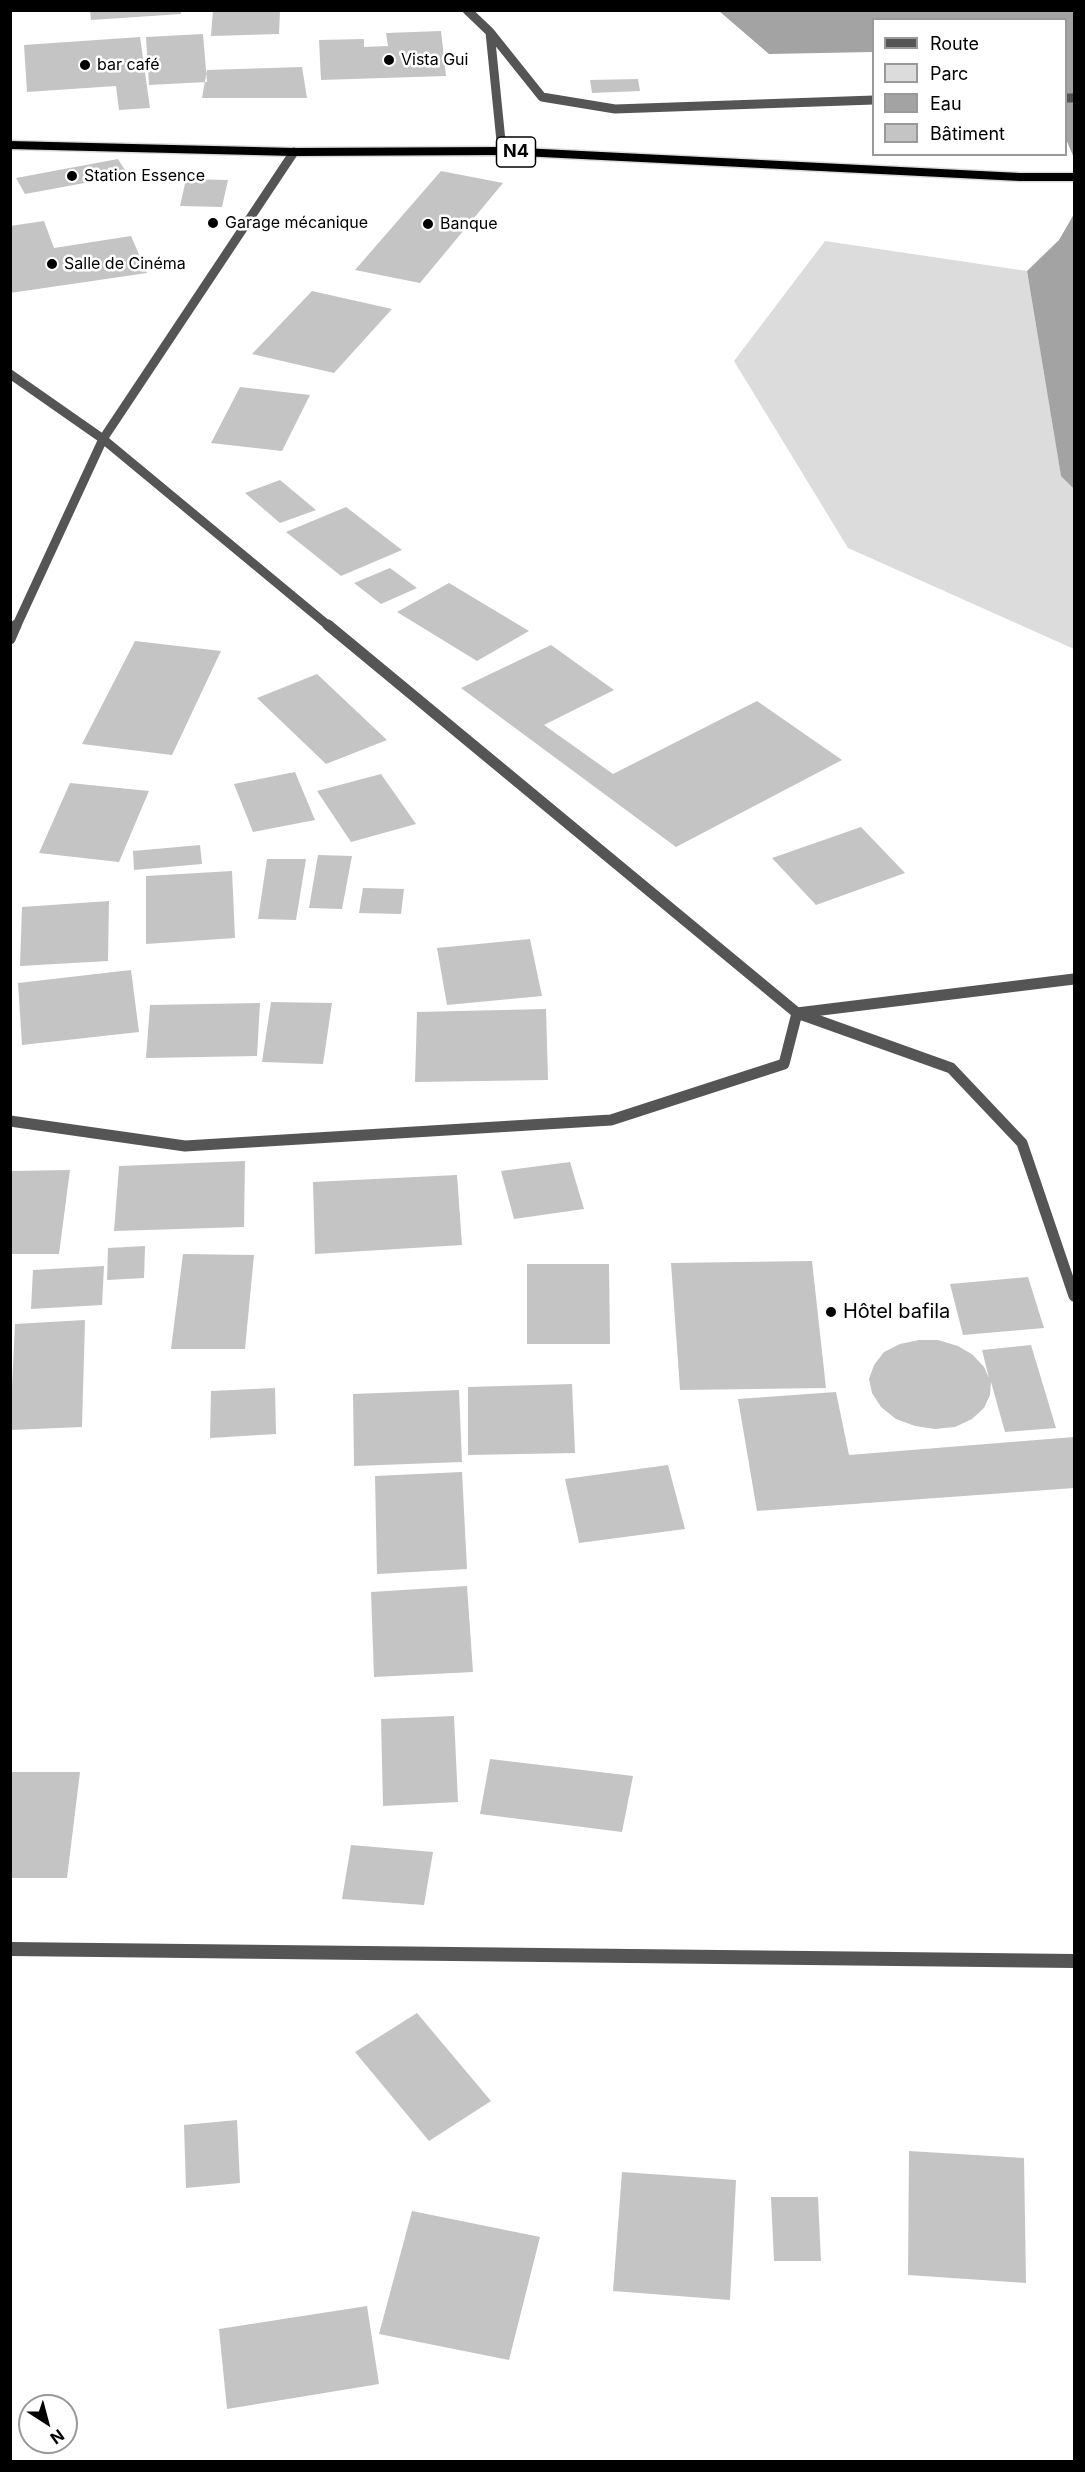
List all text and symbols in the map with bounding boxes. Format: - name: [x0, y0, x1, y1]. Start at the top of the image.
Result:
- legend: [872, 18, 1067, 156]
- text: Route: [930, 33, 979, 54]
- place label: Vista Gui: [401, 50, 468, 70]
- marker: Vista Gui: [382, 53, 396, 67]
- place label: bar café: [97, 55, 160, 75]
- marker: bar café: [78, 58, 92, 72]
- text: Parc: [930, 63, 968, 84]
- text: Eau: [930, 93, 962, 114]
- text: Bâtiment: [930, 123, 1005, 144]
- road number: N4: [496, 137, 536, 167]
- place label: Station Essence: [84, 166, 205, 186]
- marker: Station Essence: [65, 169, 79, 183]
- place label: Garage mécanique: [225, 213, 368, 233]
- place label: Banque: [440, 214, 497, 234]
- marker: Garage mécanique: [206, 216, 220, 230]
- marker: Banque: [421, 217, 435, 231]
- place label: Salle de Cinéma: [64, 254, 186, 274]
- marker: Salle de Cinéma: [45, 257, 59, 271]
- place label: Hôtel bafila: [843, 1300, 950, 1324]
- marker: Hôtel bafila: [824, 1305, 838, 1319]
- north arrow: [18, 2394, 78, 2454]
- text: N: [47, 2425, 68, 2449]

